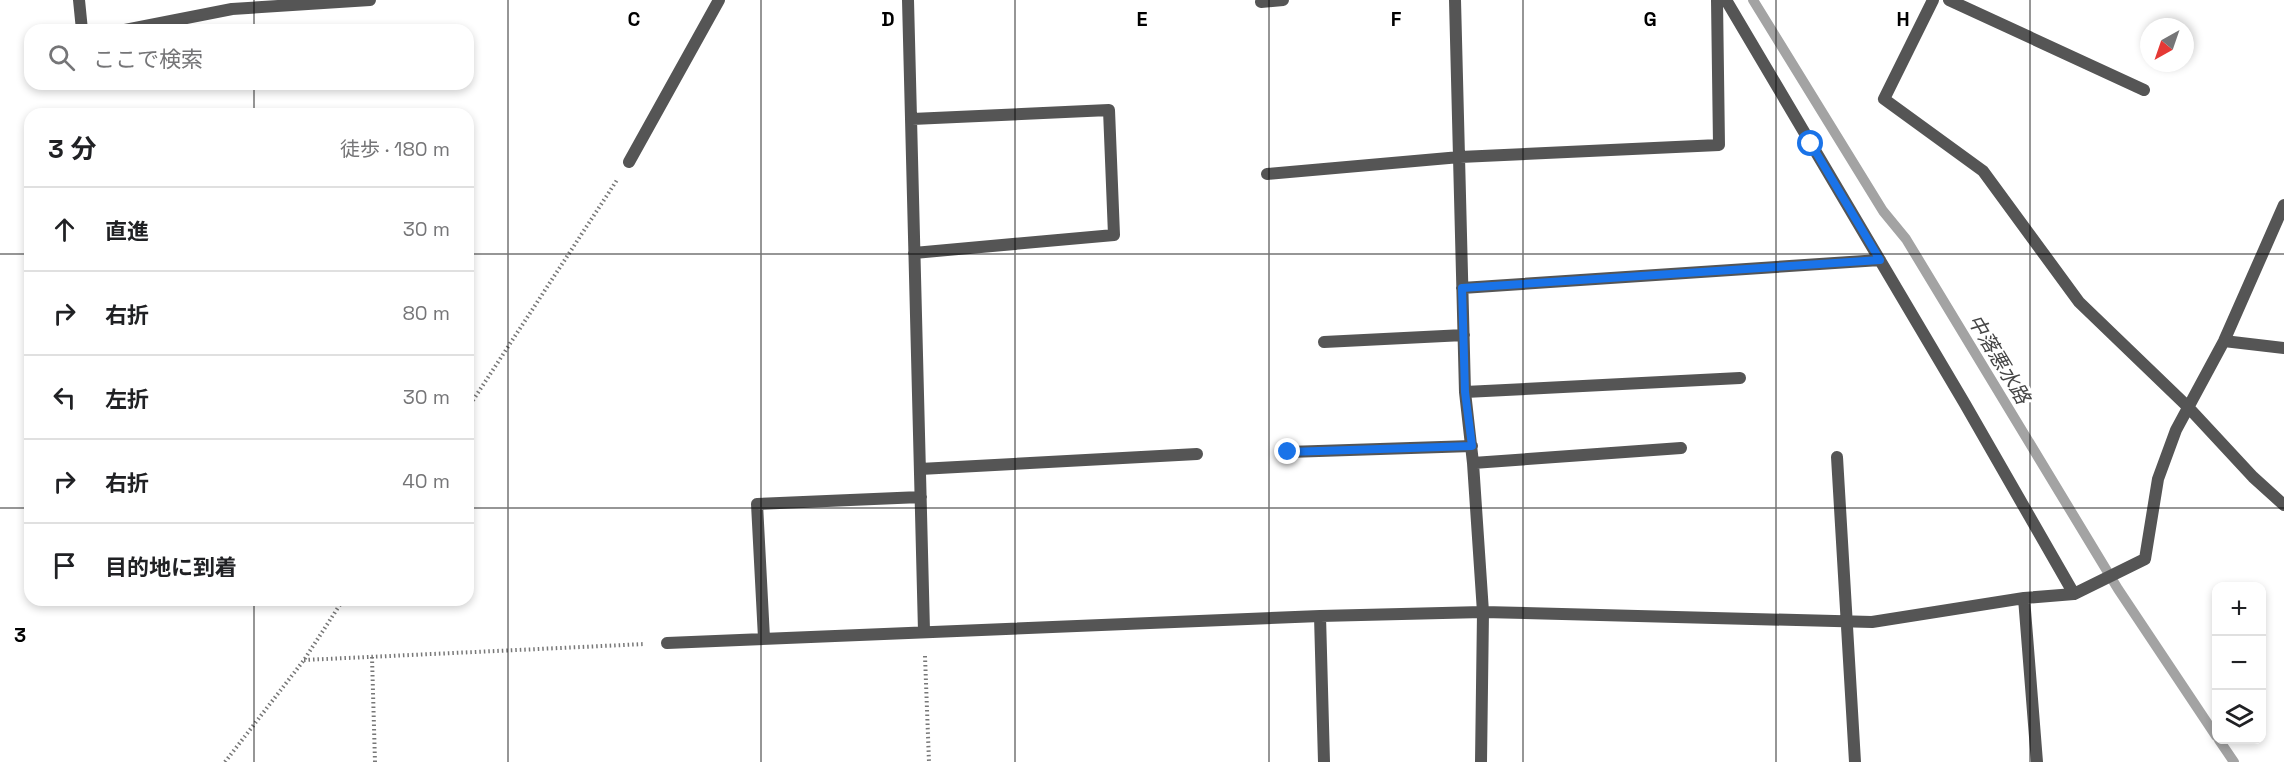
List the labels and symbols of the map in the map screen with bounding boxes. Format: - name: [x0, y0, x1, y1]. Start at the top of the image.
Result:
- text: C: [628, 6, 641, 32]
- text: D: [881, 6, 895, 32]
- text: E: [1136, 6, 1148, 32]
- text: F: [1391, 6, 1402, 32]
- text: G: [1643, 6, 1657, 32]
- text: H: [1896, 6, 1910, 32]
- north arrow: [2140, 18, 2194, 72]
- route start: [1797, 130, 1823, 156]
- water label: 中落悪水路: [1962, 309, 2037, 410]
- route end: [1274, 438, 1300, 464]
- text: 3: [14, 622, 26, 648]

